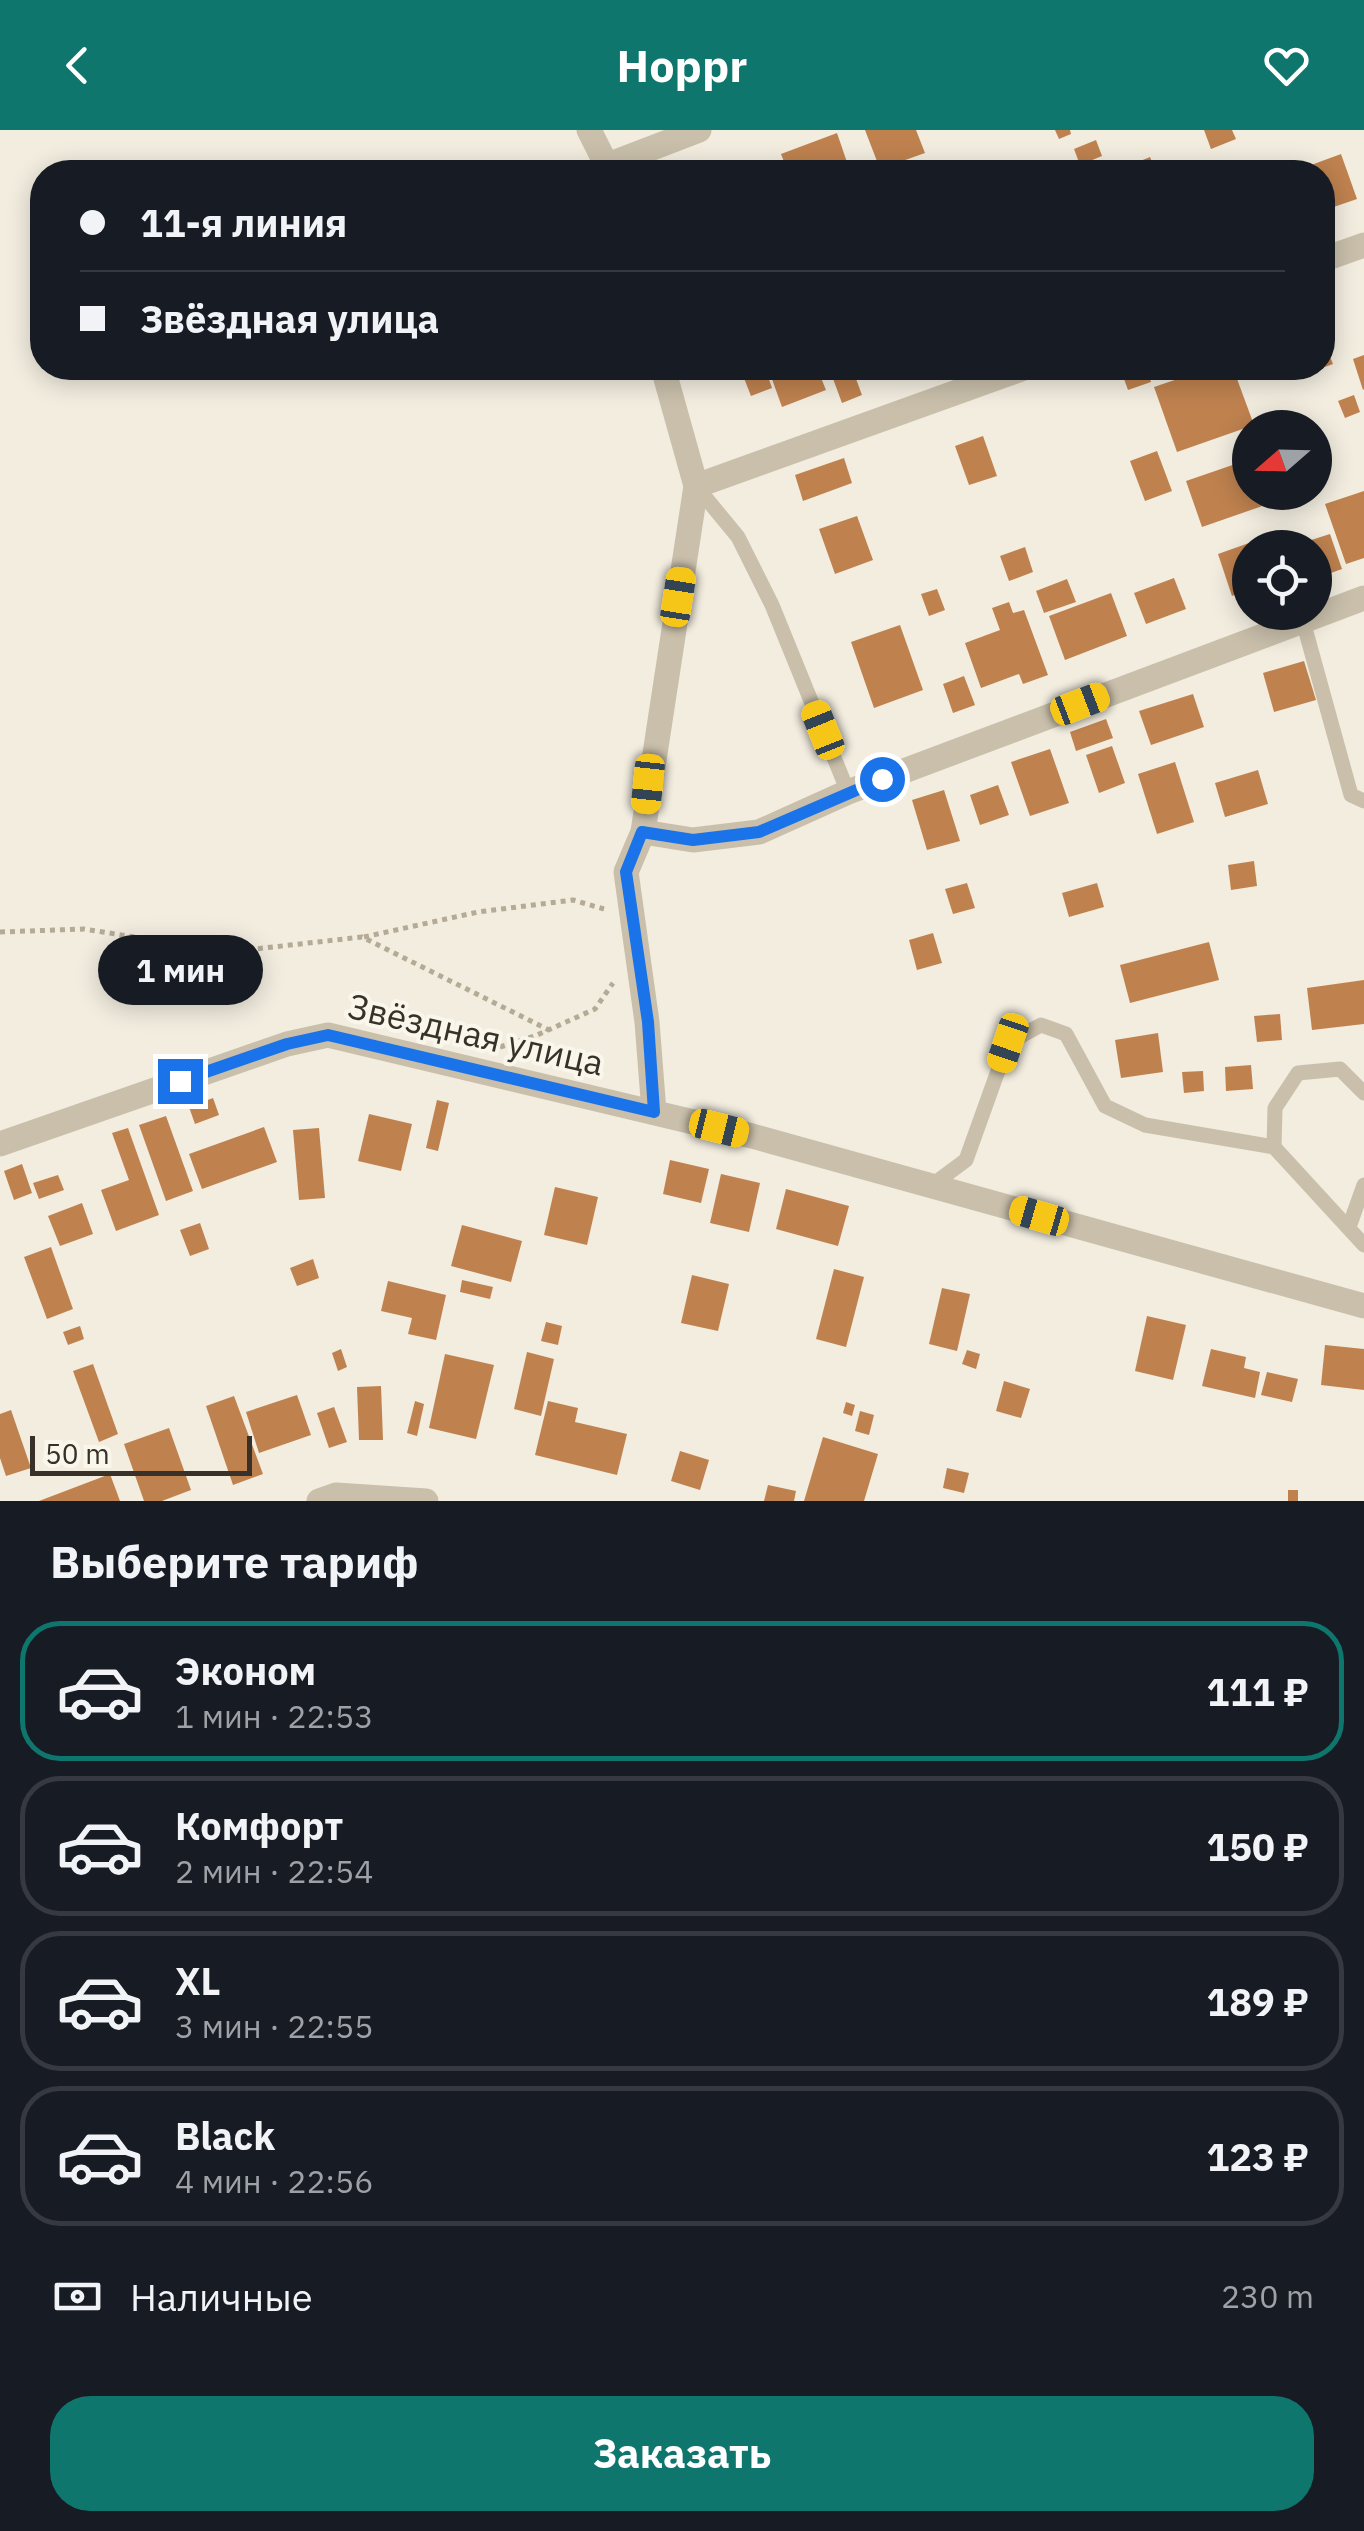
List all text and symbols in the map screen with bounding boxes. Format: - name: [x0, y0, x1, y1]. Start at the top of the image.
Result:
- text: Hoppr: [617, 36, 747, 94]
- icon: back: [50, 38, 105, 93]
- icon: heart: [1259, 38, 1314, 93]
- text: 11-я линия: [140, 198, 347, 247]
- text: Звёздная улица: [140, 294, 439, 343]
- north arrow: [1232, 410, 1332, 510]
- map controls: [1232, 410, 1332, 630]
- button: locate: [1232, 530, 1332, 630]
- car: [658, 565, 698, 629]
- car: [1047, 679, 1113, 729]
- car: [798, 697, 848, 763]
- car: [630, 753, 666, 815]
- route start: [860, 757, 905, 802]
- callout: 1 мин: [98, 936, 262, 1006]
- text: 1 мин: [136, 949, 225, 991]
- street label: Звёздная улица: [344, 982, 608, 1086]
- car: [984, 1010, 1032, 1076]
- route end: [158, 1059, 203, 1104]
- car: [686, 1106, 752, 1150]
- car: [1006, 1193, 1072, 1239]
- scale bar: [30, 1431, 252, 1476]
- text: 50 m: [45, 1435, 110, 1472]
- text: Выберите тариф: [50, 1532, 419, 1590]
- icon: car: [55, 1646, 145, 1736]
- text: Эконом: [175, 1646, 316, 1695]
- text: 111 ₽: [1207, 1667, 1309, 1716]
- text: 1 мин · 22:53: [175, 1695, 373, 1737]
- icon: car: [55, 1801, 145, 1891]
- text: Комфорт: [175, 1801, 343, 1850]
- text: 150 ₽: [1207, 1822, 1309, 1871]
- text: 2 мин · 22:54: [175, 1850, 373, 1892]
- icon: car: [55, 1956, 145, 2046]
- text: XL: [175, 1956, 221, 2005]
- text: 189 ₽: [1207, 1977, 1309, 2026]
- text: 3 мин · 22:55: [175, 2005, 373, 2047]
- icon: car: [55, 2111, 145, 2201]
- text: Black: [175, 2111, 275, 2160]
- text: 123 ₽: [1207, 2132, 1309, 2181]
- text: 4 мин · 22:56: [175, 2160, 373, 2202]
- icon: cash: [50, 2269, 105, 2324]
- text: Наличные: [130, 2272, 313, 2321]
- text: 230 m: [1221, 2275, 1314, 2317]
- button: Заказать: [50, 2396, 1314, 2511]

